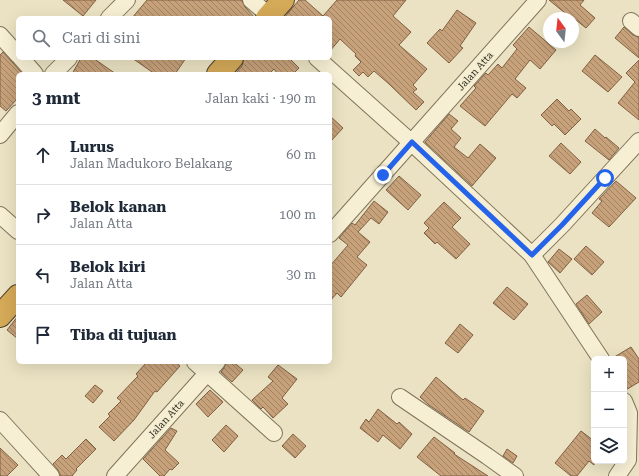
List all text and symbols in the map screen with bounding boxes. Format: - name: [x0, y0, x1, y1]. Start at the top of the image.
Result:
- north arrow: [543, 12, 579, 48]
- search box: [16, 16, 332, 60]
- icon: search: [30, 27, 52, 49]
- text: Cari di sini: [62, 29, 140, 47]
- street label: Jalan Atta: [455, 49, 496, 93]
- text: 3 mnt: [32, 88, 81, 108]
- text: Jalan kaki · 190 m: [205, 91, 316, 106]
- text: Lurus: [70, 138, 114, 156]
- icon: ahead: [32, 144, 54, 166]
- text: 60 m: [286, 147, 316, 162]
- text: Jalan Madukoro Belakang: [70, 156, 232, 171]
- route end: [374, 166, 392, 184]
- route start: [596, 169, 614, 187]
- text: Belok kanan: [70, 198, 166, 216]
- icon: right: [32, 204, 54, 226]
- text: 100 m: [279, 207, 316, 222]
- text: Jalan Atta: [70, 216, 133, 231]
- text: Belok kiri: [70, 258, 146, 276]
- icon: left: [32, 264, 54, 286]
- text: 30 m: [286, 267, 316, 282]
- text: Jalan Atta: [70, 276, 133, 291]
- icon: arrive: [32, 324, 54, 346]
- text: Tiba di tujuan: [70, 326, 177, 344]
- map controls: [591, 356, 627, 464]
- button: +: [591, 356, 627, 392]
- button: −: [591, 392, 627, 428]
- street label: Jalan Atta: [146, 397, 187, 441]
- button: layers: [591, 428, 627, 464]

